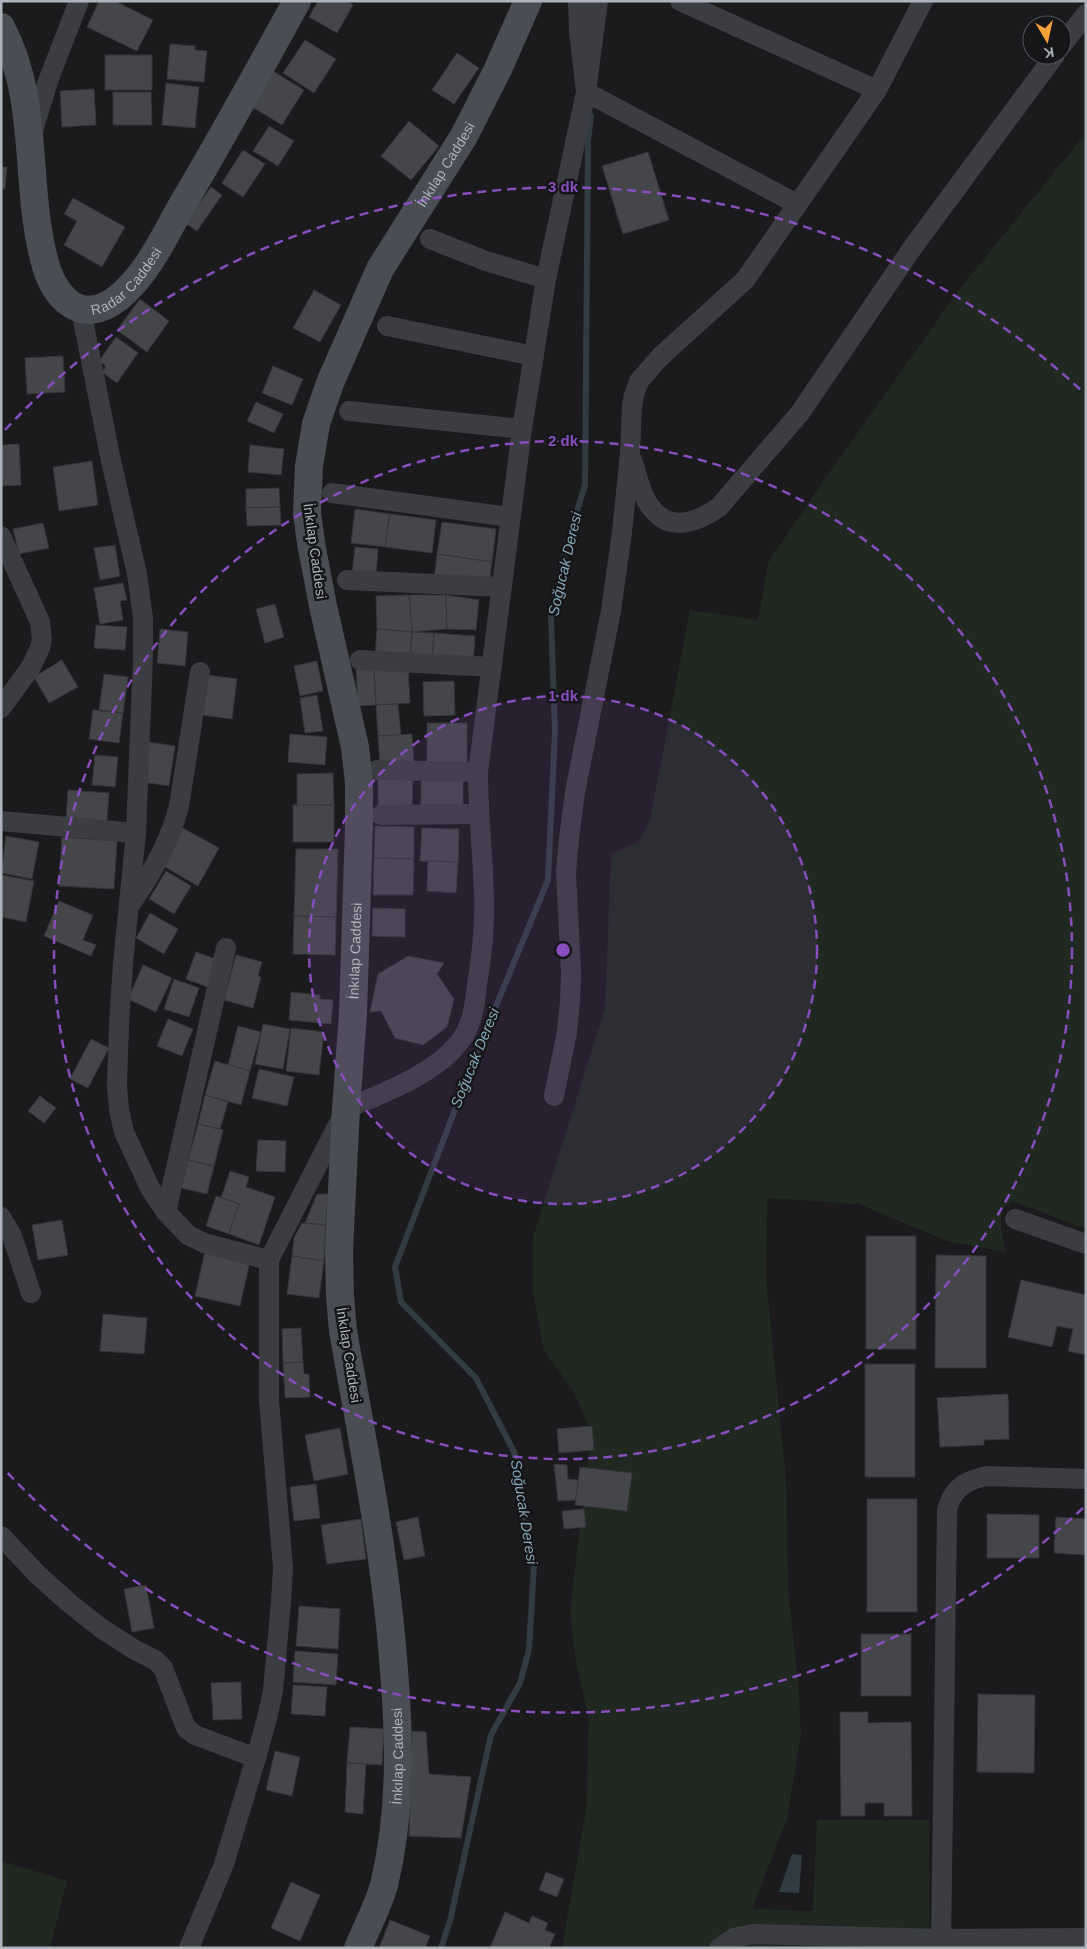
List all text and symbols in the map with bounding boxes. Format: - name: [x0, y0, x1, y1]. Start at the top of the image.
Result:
- north arrow: [1022, 15, 1072, 65]
- text: K: [1043, 44, 1055, 62]
- street label: İnkılap Caddesi: [412, 120, 478, 210]
- text: 3 dk: [548, 178, 579, 195]
- street label: Radar Caddesi: [89, 245, 165, 318]
- text: 2 dk: [548, 432, 579, 449]
- street label: İnkılap Caddesi: [300, 502, 331, 600]
- water label: Soğucak Deresi: [544, 510, 585, 617]
- text: 1 dk: [548, 687, 579, 704]
- street label: İnkılap Caddesi: [344, 902, 365, 999]
- centre of rings: [554, 941, 572, 959]
- water label: Soğucak Deresi: [447, 1005, 502, 1110]
- street label: İnkılap Caddesi: [334, 1306, 365, 1404]
- water label: Soğucak Deresi: [508, 1458, 541, 1566]
- street label: İnkılap Caddesi: [387, 1708, 406, 1805]

